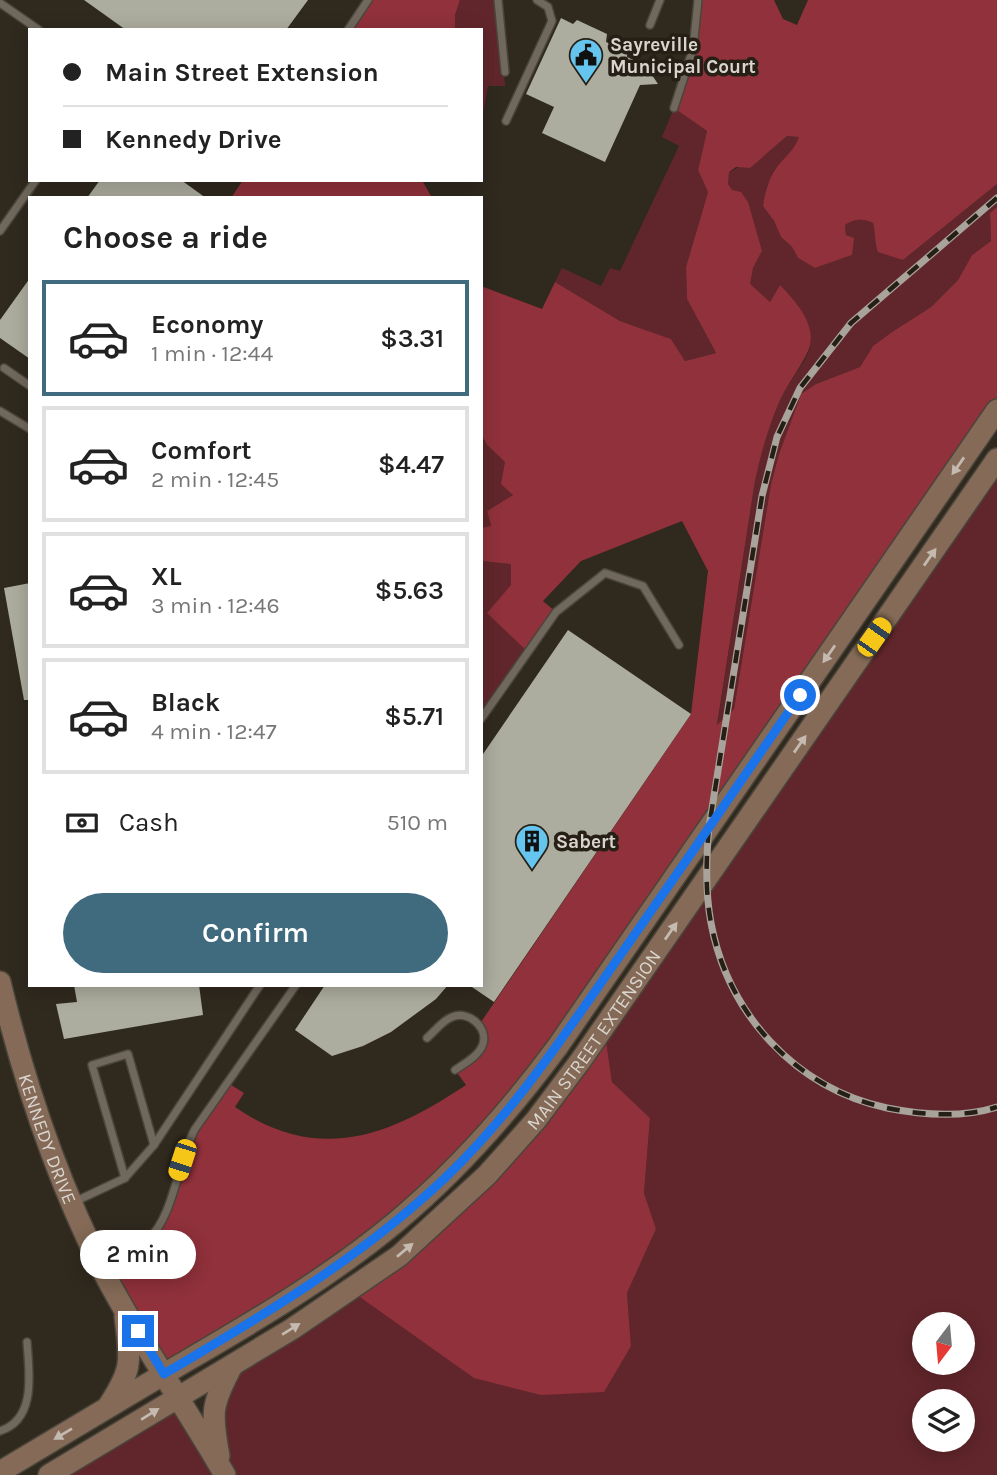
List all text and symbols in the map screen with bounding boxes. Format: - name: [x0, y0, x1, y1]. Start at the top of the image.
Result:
- place label: Sayreville Municipal Court: [610, 34, 756, 78]
- public building icon: Sayreville Municipal Court: [567, 36, 605, 85]
- text: Main Street Extension: [105, 57, 379, 88]
- text: Kennedy Drive: [105, 124, 281, 155]
- text: Choose a ride: [63, 219, 268, 256]
- icon: car: [67, 307, 130, 370]
- text: Economy: [151, 309, 263, 340]
- text: $3.31: [380, 323, 444, 354]
- text: 1 min · 12:44: [151, 340, 273, 367]
- icon: car: [67, 433, 130, 496]
- text: Comfort: [151, 435, 252, 466]
- text: $4.47: [378, 449, 444, 480]
- one-way arrow: [952, 457, 965, 476]
- text: 2 min · 12:45: [151, 466, 279, 493]
- one-way arrow: [923, 548, 937, 566]
- icon: car: [67, 559, 130, 622]
- text: XL: [151, 561, 182, 592]
- text: $5.63: [375, 575, 444, 606]
- text: 3 min · 12:46: [151, 592, 280, 619]
- car: [854, 614, 895, 660]
- one-way arrow: [823, 644, 836, 663]
- route start: [784, 679, 816, 711]
- icon: car: [67, 685, 130, 748]
- text: Black: [151, 687, 220, 718]
- text: $5.71: [384, 701, 444, 732]
- text: 4 min · 12:47: [151, 718, 276, 745]
- one-way arrow: [793, 735, 807, 753]
- icon: cash: [63, 804, 101, 842]
- text: Cash: [119, 807, 179, 838]
- text: 510 m: [387, 809, 448, 836]
- building icon: Sabert: [513, 822, 551, 871]
- place label: Sabert: [556, 831, 616, 853]
- button: Confirm: [63, 893, 448, 973]
- one-way arrow: [664, 922, 678, 940]
- street label: MAIN STREET EXTENSION: [522, 946, 666, 1135]
- street label: KENNEDY DRIVE: [13, 1071, 81, 1208]
- car: [166, 1137, 199, 1183]
- callout: 2 min: [80, 1230, 196, 1278]
- text: 2 min: [107, 1241, 169, 1268]
- one-way arrow: [397, 1243, 414, 1258]
- north arrow: [912, 1312, 975, 1376]
- map controls: [912, 1312, 975, 1452]
- route end: [122, 1315, 154, 1347]
- one-way arrow: [282, 1323, 301, 1336]
- button: layers: [912, 1389, 975, 1452]
- one-way arrow: [140, 1408, 159, 1421]
- one-way arrow: [54, 1428, 73, 1440]

